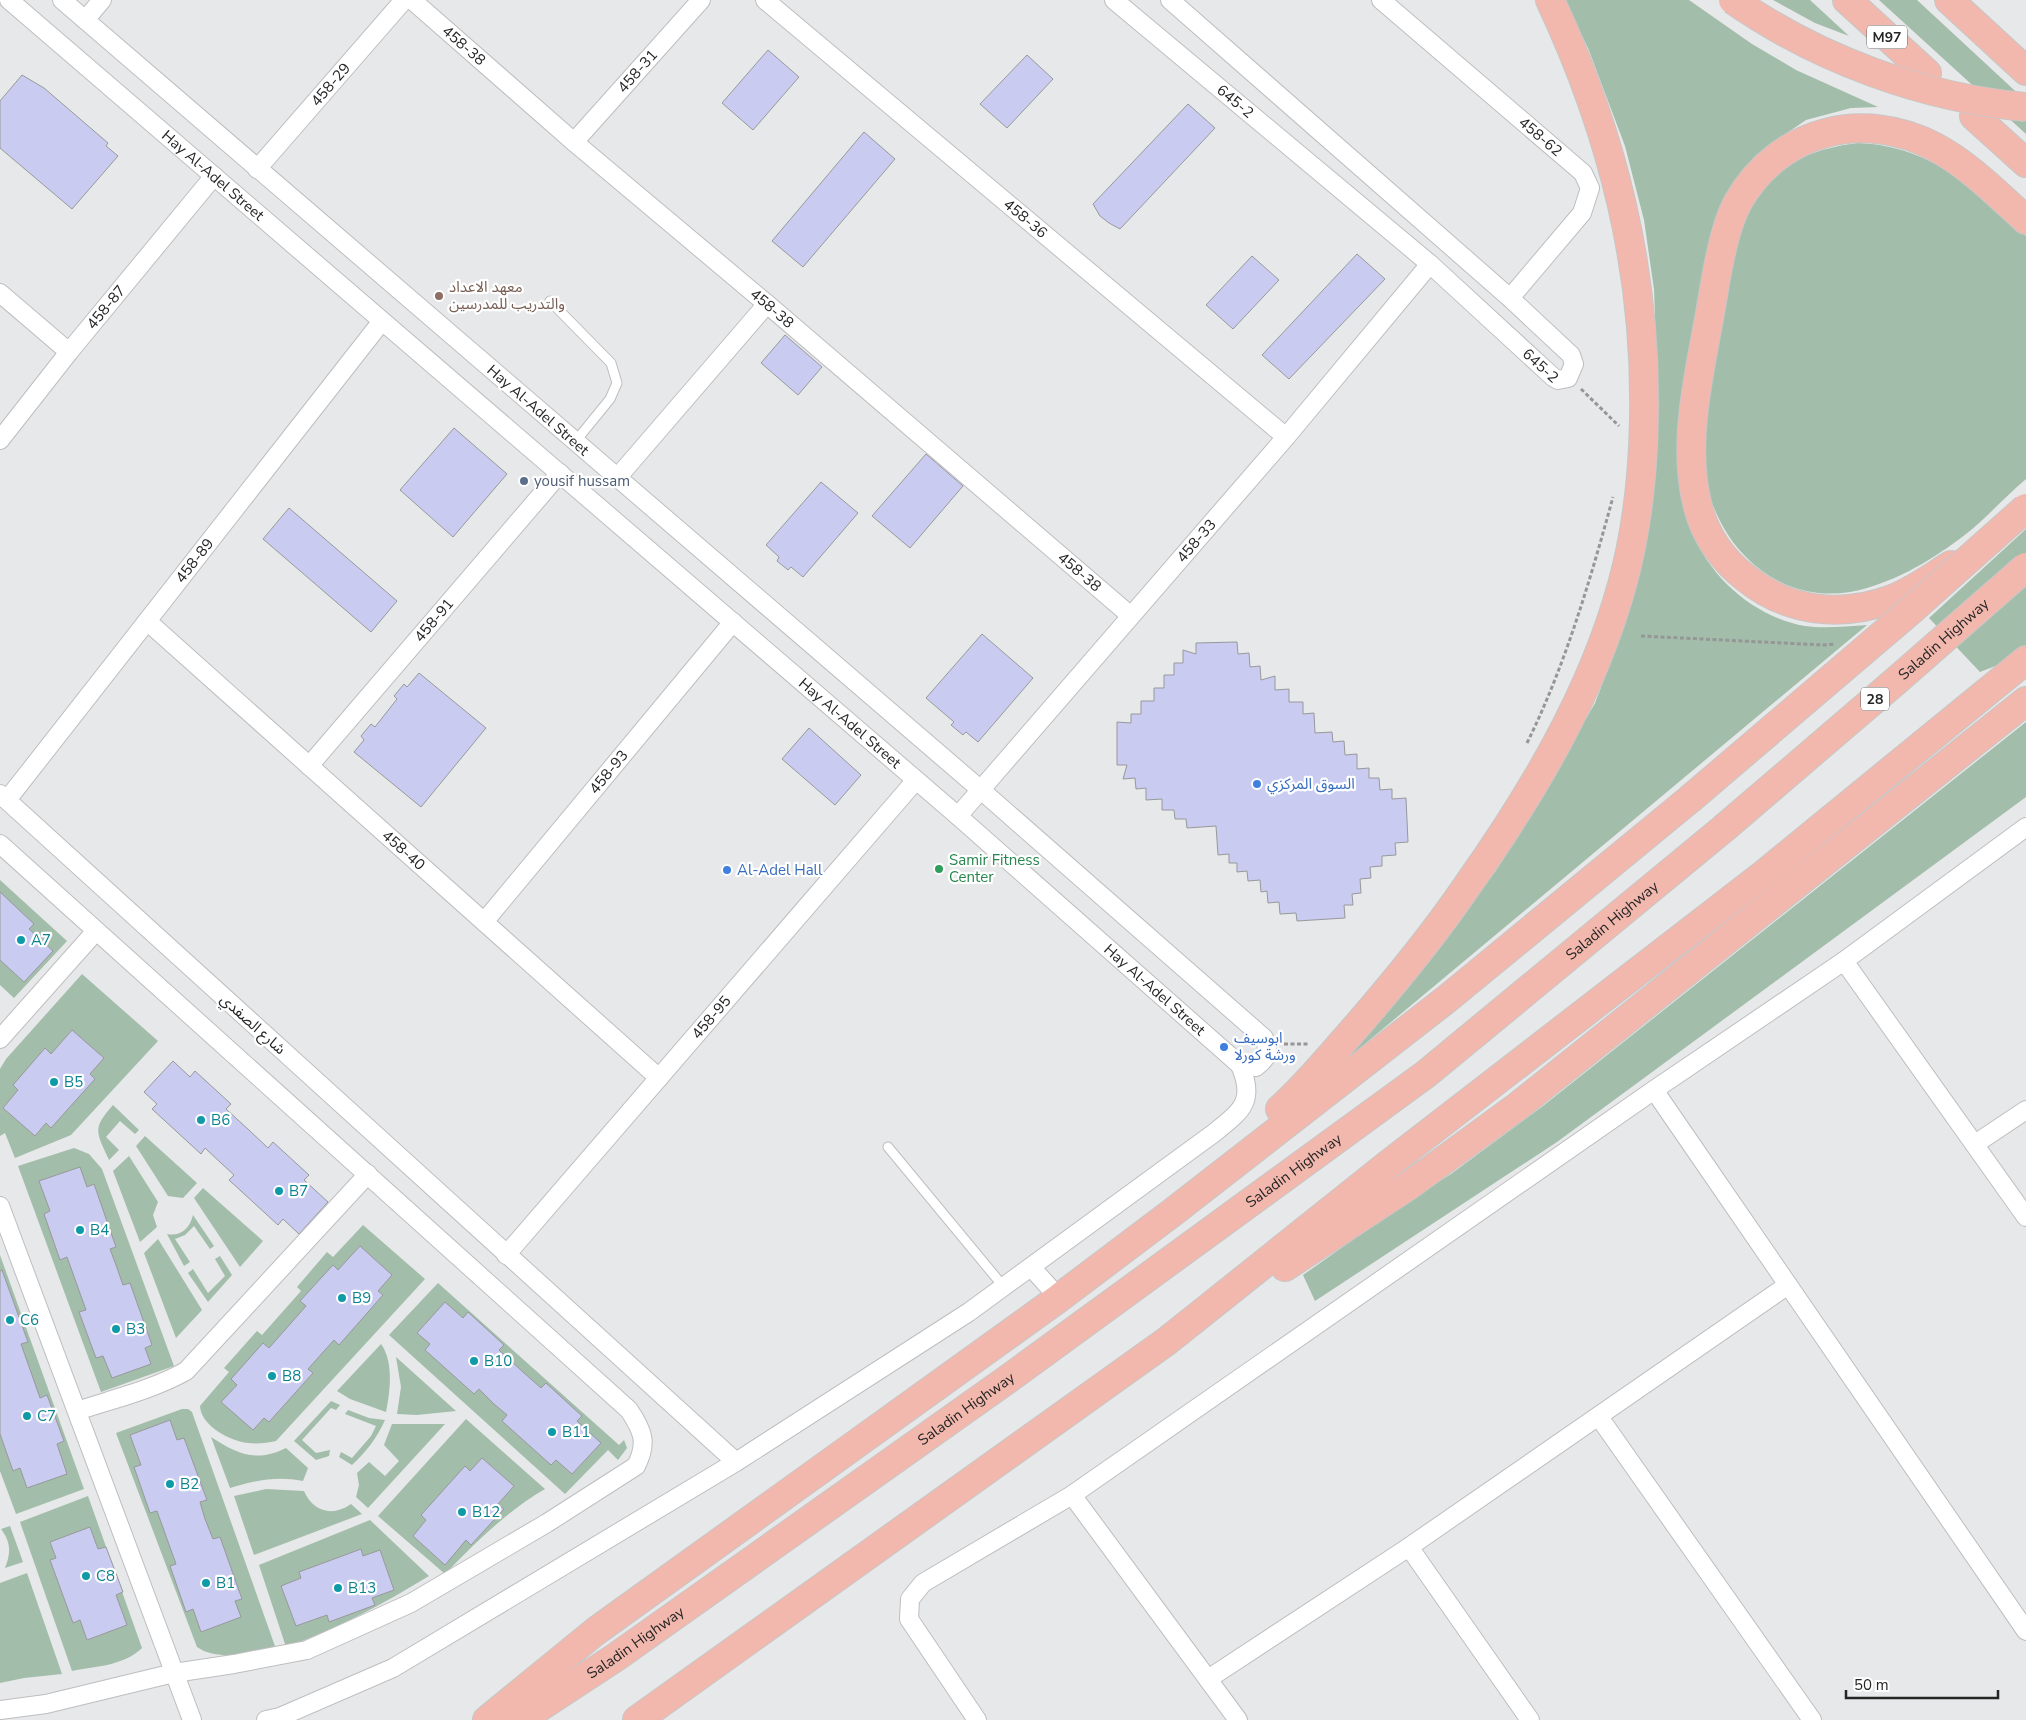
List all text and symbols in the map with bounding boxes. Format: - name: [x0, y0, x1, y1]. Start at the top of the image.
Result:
- street label: 458-38: [438, 21, 490, 70]
- road number: M97: [1867, 26, 1907, 48]
- street label: 458-31: [613, 45, 662, 97]
- street label: 458-29: [306, 59, 355, 110]
- street label: 645-2: [1213, 80, 1258, 123]
- street label: 458-62: [1514, 112, 1567, 161]
- street label: Hay Al-Adel Street: [157, 126, 269, 226]
- street label: 458-36: [999, 194, 1052, 243]
- place label: معهد الاعداد والتدريب للمدرسين: [449, 277, 565, 314]
- street label: 458-87: [82, 281, 130, 333]
- street label: 458-38: [746, 284, 798, 333]
- marker: معهد الاعداد والتدريب للمدرسين: [433, 290, 445, 302]
- street label: 645-2: [1518, 344, 1563, 387]
- street label: Hay Al-Adel Street: [483, 360, 594, 460]
- place label: yousif hussam: [534, 471, 630, 491]
- marker: yousif hussam: [518, 475, 530, 487]
- street label: 458-33: [1172, 515, 1221, 567]
- street label: 458-89: [171, 534, 218, 587]
- street label: 458-38: [1053, 548, 1106, 596]
- street label: 458-91: [410, 594, 458, 646]
- street label: Saladin Highway: [1894, 594, 1993, 684]
- street label: Hay Al-Adel Street: [794, 673, 906, 773]
- road number: 28: [1861, 688, 1889, 711]
- street label: 458-93: [584, 746, 633, 798]
- place label: السوق المركزي: [1267, 774, 1355, 795]
- marker: السوق المركزي: [1251, 778, 1263, 790]
- street label: 458-40: [378, 825, 429, 875]
- place label: Samir Fitness Center: [949, 850, 1040, 887]
- place label: Al-Adel Hall: [737, 860, 823, 880]
- marker: Samir Fitness Center: [933, 863, 945, 875]
- marker: Al-Adel Hall: [721, 864, 733, 876]
- street label: Saladin Highway: [1562, 876, 1663, 965]
- place label: A7: [31, 930, 51, 950]
- marker: A7: [15, 934, 27, 946]
- street label: Hay Al-Adel Street: [1100, 939, 1210, 1040]
- street label: شارع الصفدي: [215, 989, 290, 1060]
- street label: 458-95: [687, 991, 736, 1043]
- place label: ابوسيف ورشة كورلا: [1234, 1028, 1296, 1065]
- marker: ابوسيف ورشة كورلا: [1218, 1041, 1230, 1053]
- place label: B5: [64, 1072, 83, 1092]
- marker: B5: [48, 1076, 60, 1088]
- place label: B6: [211, 1110, 230, 1130]
- marker: B6: [195, 1114, 207, 1126]
- street label: Saladin Highway: [1242, 1129, 1346, 1212]
- place label: B7: [289, 1181, 308, 1201]
- marker: B7: [273, 1185, 285, 1197]
- place label: B4: [90, 1220, 109, 1240]
- marker: B4: [74, 1224, 86, 1236]
- place label: B9: [352, 1288, 371, 1308]
- marker: B9: [336, 1292, 348, 1304]
- place label: C6: [20, 1310, 39, 1330]
- marker: C6: [4, 1314, 16, 1326]
- place label: B3: [126, 1319, 145, 1339]
- marker: B3: [110, 1323, 122, 1335]
- place label: B10: [484, 1351, 512, 1371]
- marker: B10: [468, 1355, 480, 1367]
- place label: B8: [282, 1366, 301, 1386]
- street label: Saladin Highway: [914, 1367, 1019, 1450]
- marker: B8: [266, 1370, 278, 1382]
- place label: C7: [37, 1406, 56, 1426]
- marker: C7: [21, 1410, 33, 1422]
- place label: B11: [562, 1422, 590, 1442]
- marker: B11: [546, 1426, 558, 1438]
- place label: B2: [180, 1474, 199, 1494]
- marker: B2: [164, 1478, 176, 1490]
- place label: B12: [472, 1502, 500, 1522]
- marker: B12: [456, 1506, 468, 1518]
- place label: C8: [96, 1566, 115, 1586]
- marker: C8: [80, 1570, 92, 1582]
- place label: B1: [216, 1573, 235, 1593]
- marker: B1: [200, 1577, 212, 1589]
- place label: B13: [348, 1578, 376, 1598]
- marker: B13: [332, 1582, 344, 1594]
- street label: Saladin Highway: [583, 1602, 688, 1683]
- scale bar: [1846, 1668, 1998, 1700]
- text: 50 m: [1854, 1675, 1889, 1695]

